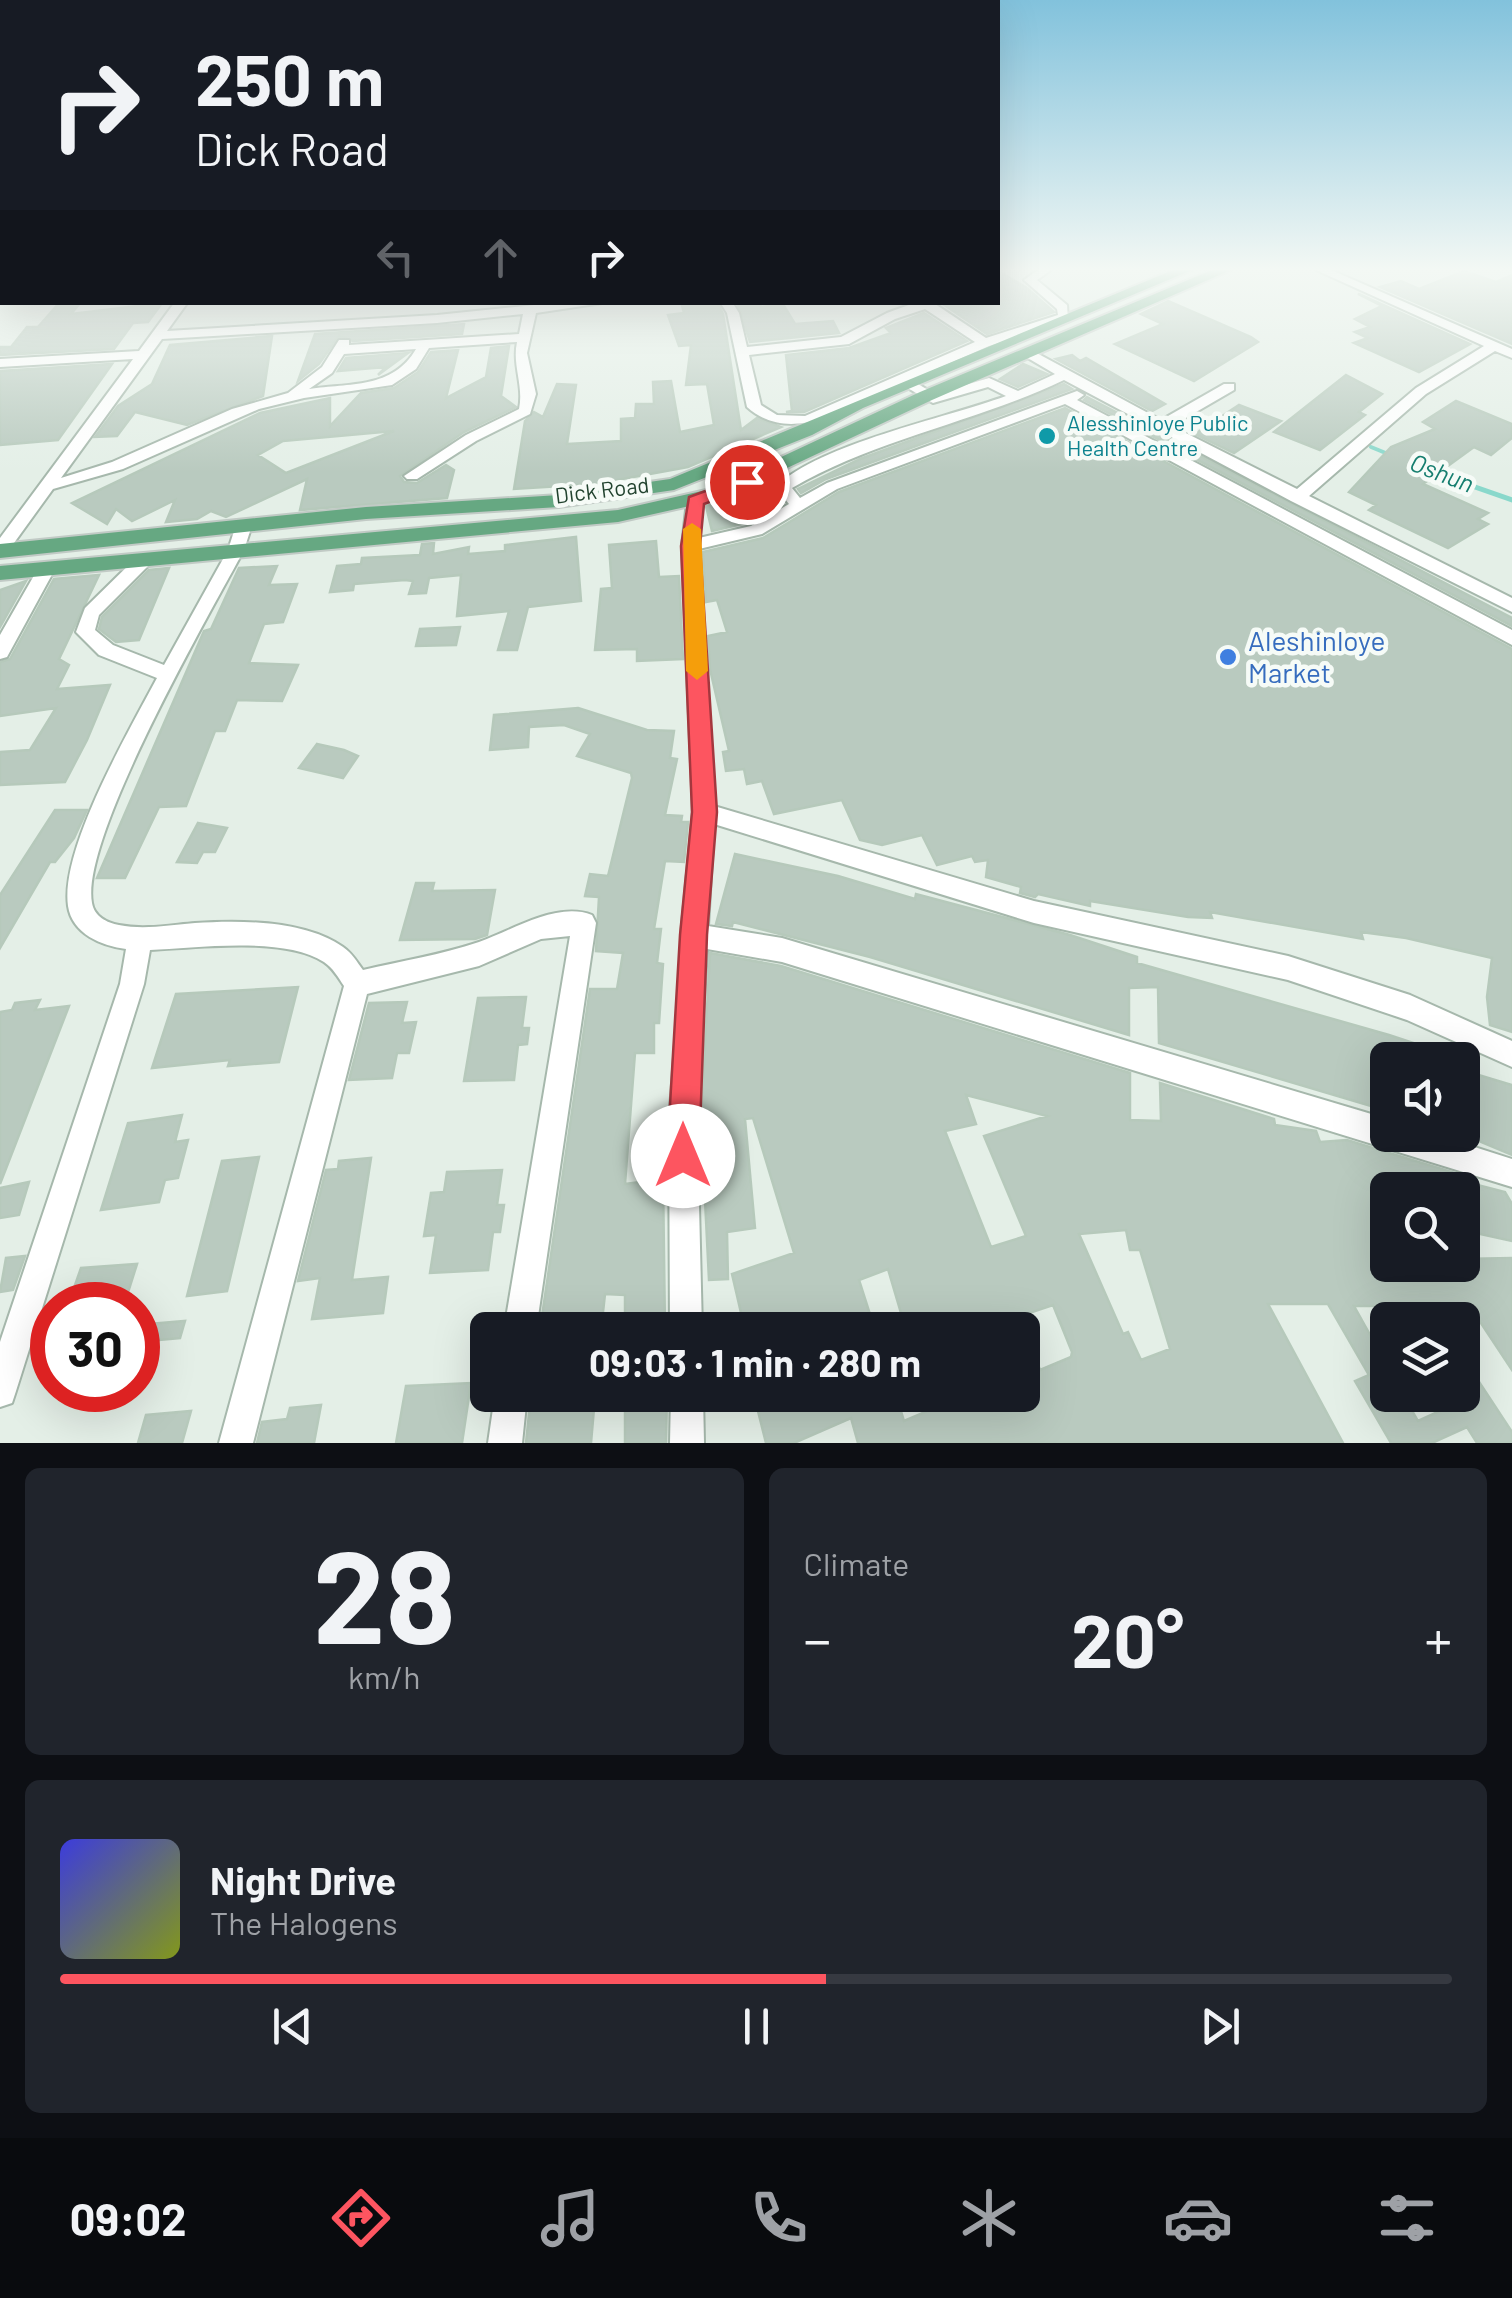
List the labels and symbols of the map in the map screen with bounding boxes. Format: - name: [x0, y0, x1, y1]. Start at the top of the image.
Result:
- place label: Alesshinloye Public Health Centre: [1067, 409, 1249, 460]
- marker: Alesshinloye Public Health Centre: [1036, 425, 1058, 447]
- pin: [705, 440, 790, 525]
- water label: Oshun: [1406, 446, 1478, 498]
- street label: Dick Road: [553, 470, 650, 508]
- place label: Aleshinloye Market: [1248, 623, 1385, 689]
- marker: Aleshinloye Market: [1217, 646, 1239, 668]
- position arrow: [631, 1104, 735, 1208]
- speed limit sign: 30: [30, 1282, 160, 1412]

